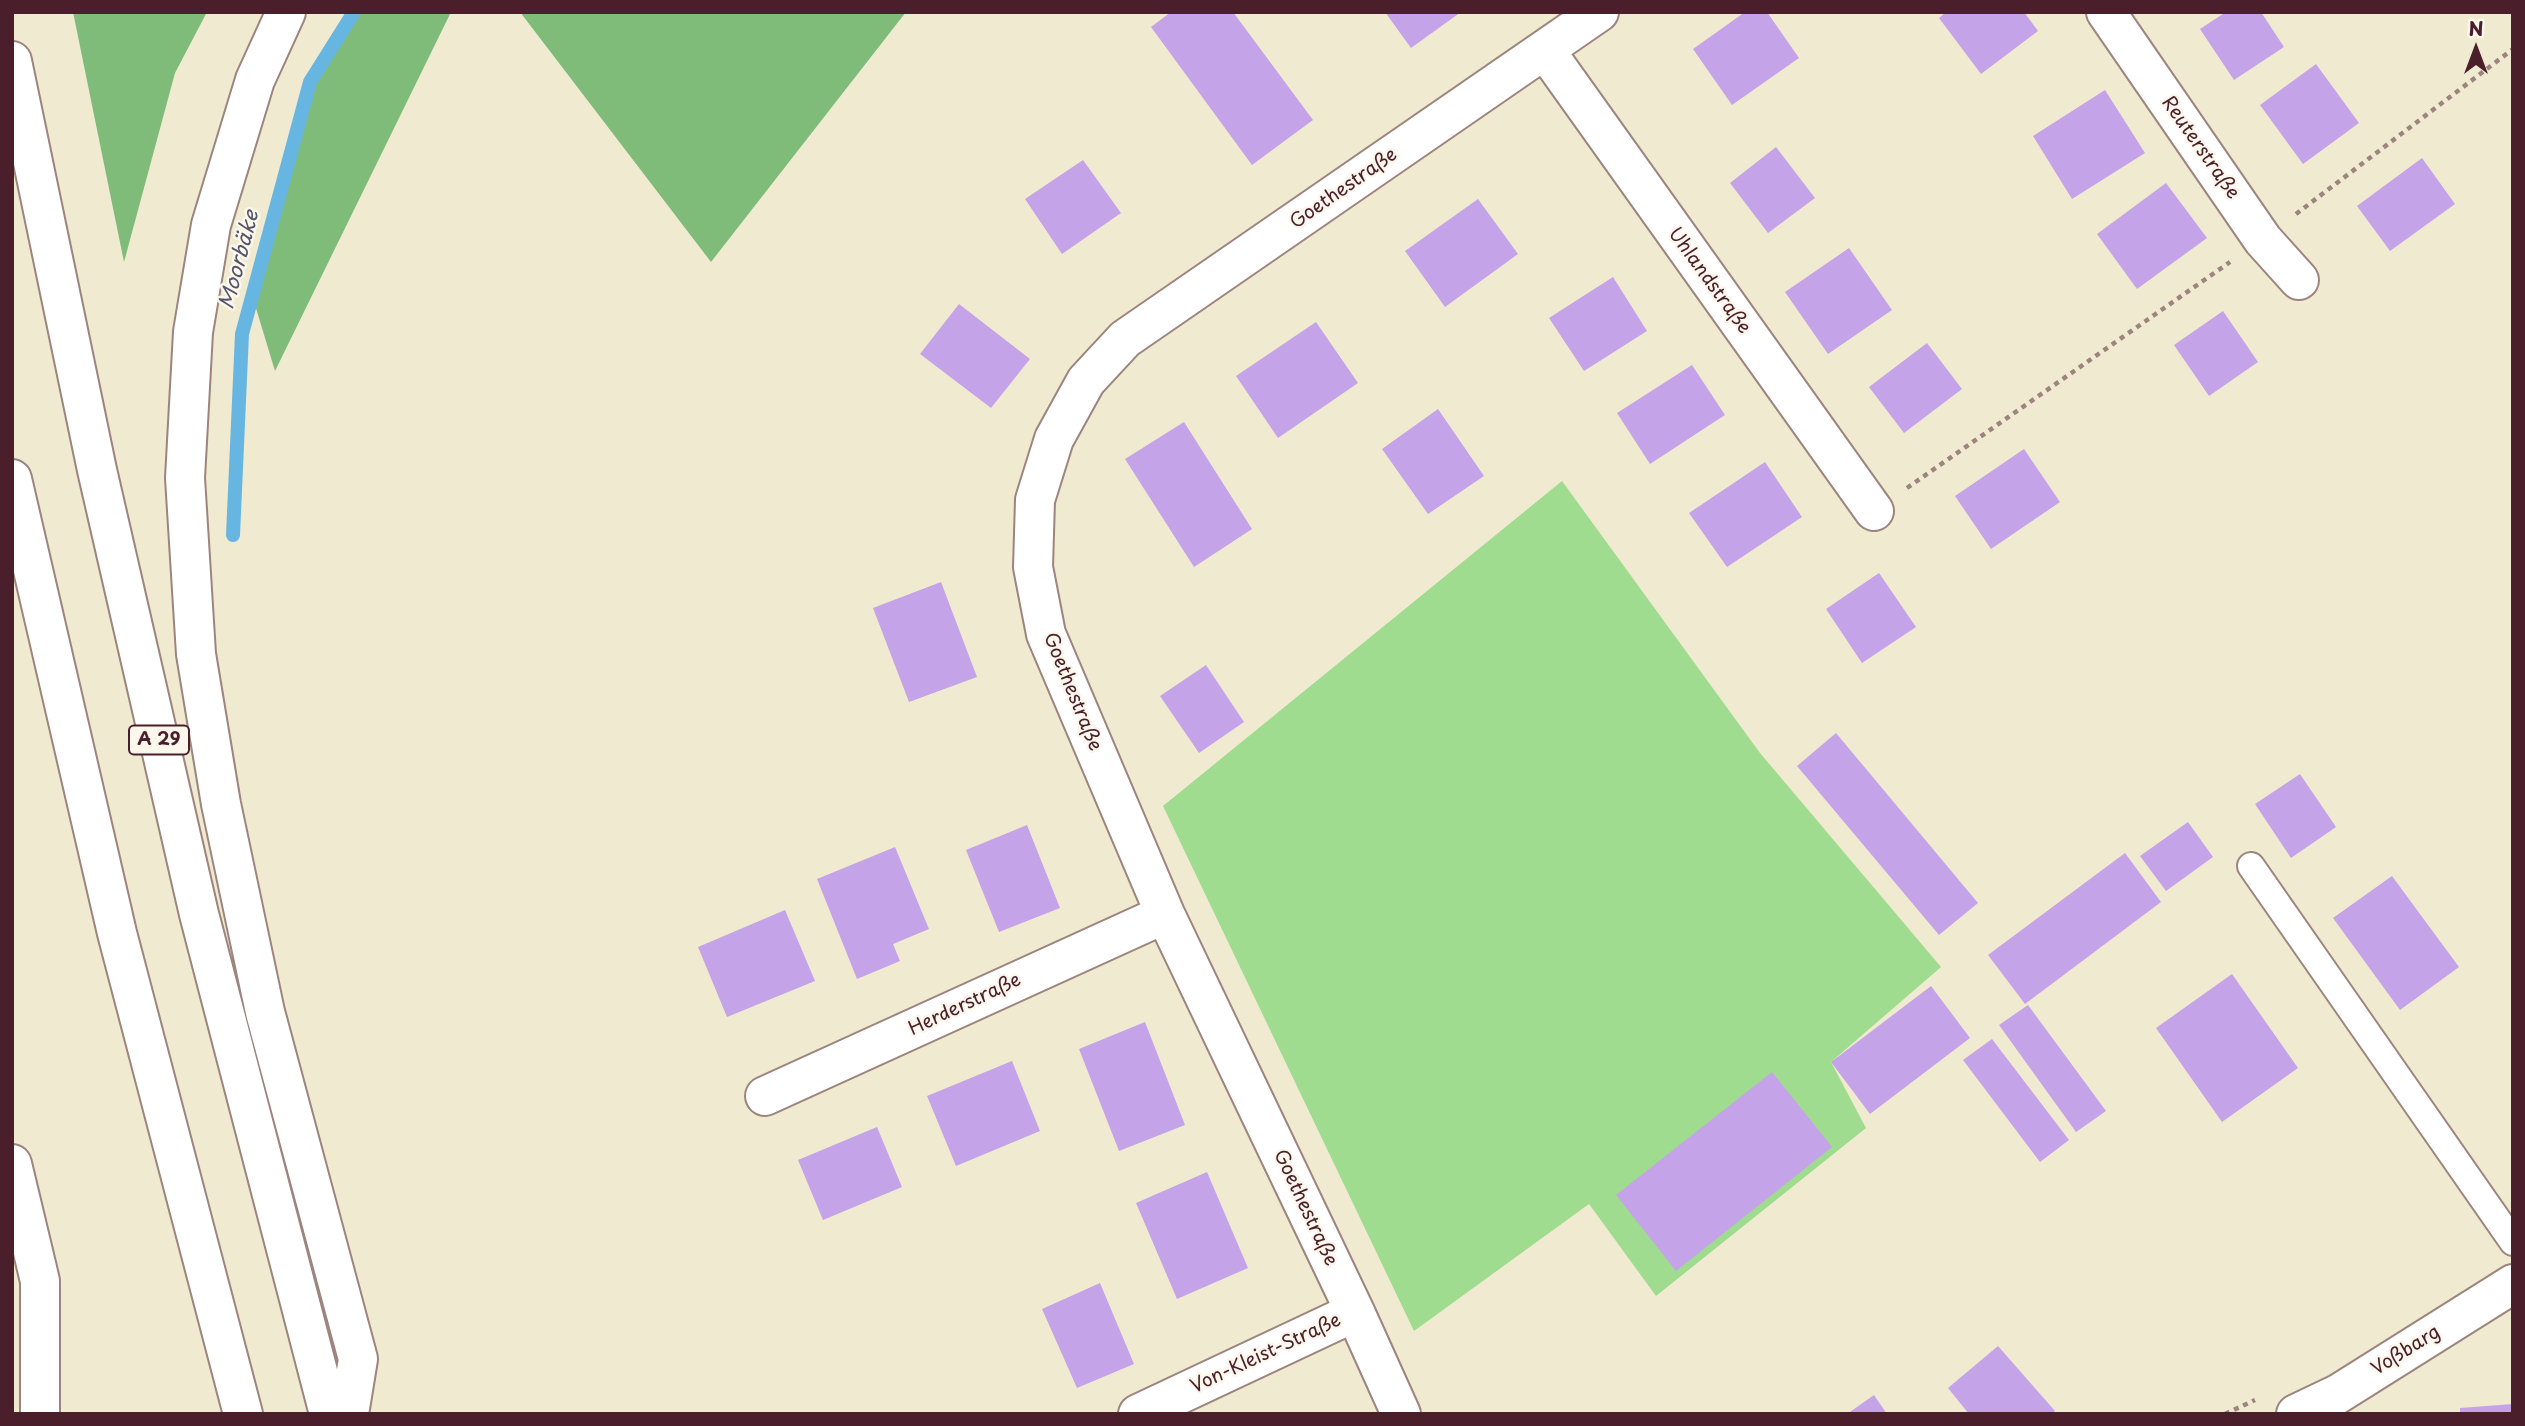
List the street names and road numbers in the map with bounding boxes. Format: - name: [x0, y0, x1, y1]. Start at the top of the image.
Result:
- street label: Reuterstraße: [2156, 92, 2244, 204]
- street label: Goethestraße: [1286, 144, 1402, 234]
- street label: Uhlandstraße: [1663, 223, 1755, 339]
- street label: Goethestraße: [1038, 630, 1106, 754]
- road number: A 29: [129, 726, 189, 754]
- street label: Herderstraße: [905, 969, 1025, 1041]
- street label: Goethestraße: [1268, 1146, 1342, 1270]
- street label: Von-Kleist-Straße: [1187, 1309, 1345, 1399]
- street label: Voßbarg: [2368, 1321, 2444, 1381]

